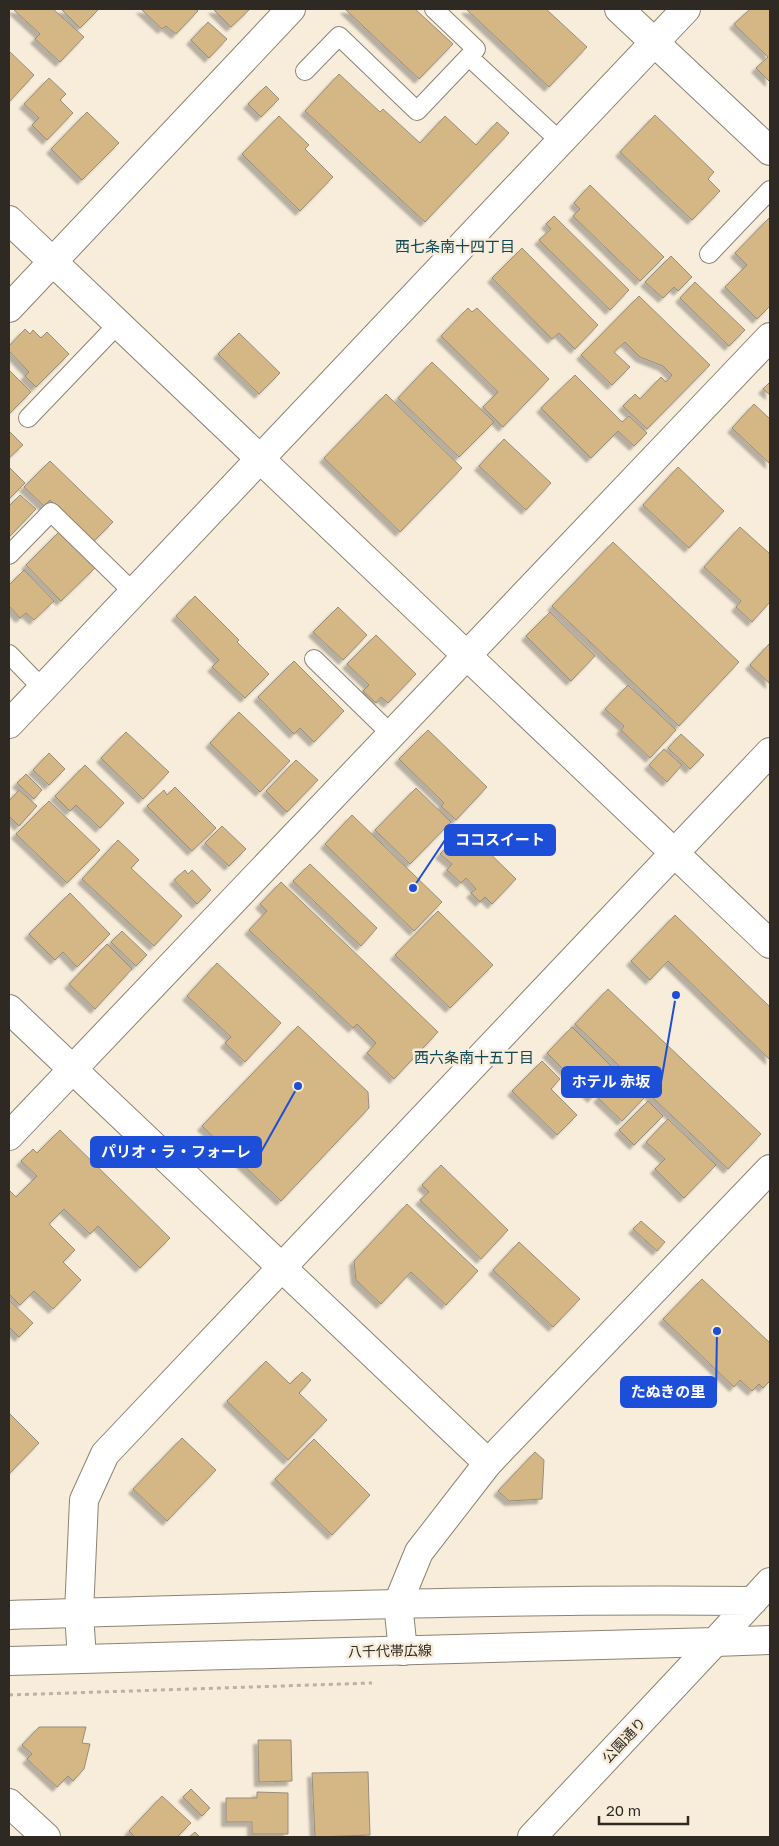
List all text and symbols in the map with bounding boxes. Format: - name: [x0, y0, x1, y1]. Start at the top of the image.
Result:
- district label: 西七条南十四丁目: [395, 237, 515, 255]
- callout: ココスイート: [445, 825, 555, 855]
- text: ココスイート: [455, 830, 545, 848]
- district label: 西六条南十五丁目: [414, 1048, 534, 1066]
- callout: ホテル 赤坂: [562, 1067, 661, 1097]
- text: ホテル 赤坂: [572, 1072, 650, 1090]
- callout: パリオ・ラ・フォーレ: [91, 1137, 261, 1167]
- text: パリオ・ラ・フォーレ: [101, 1142, 251, 1160]
- callout: たぬきの里: [621, 1377, 716, 1407]
- text: たぬきの里: [631, 1382, 705, 1400]
- street label: 八千代帯広線: [348, 1641, 432, 1660]
- street label: 公園通り: [598, 1713, 649, 1766]
- scale bar: [599, 1794, 688, 1826]
- text: 20 m: [606, 1801, 641, 1819]

